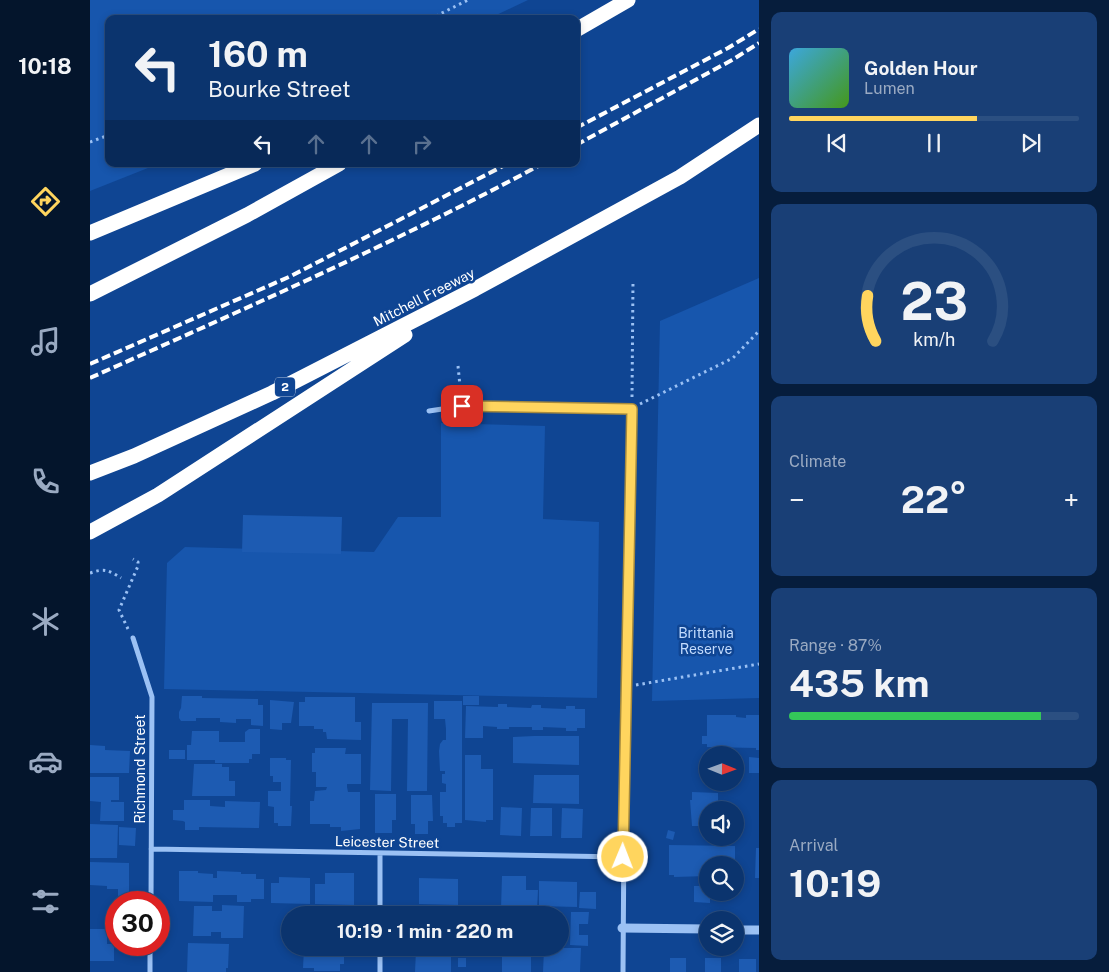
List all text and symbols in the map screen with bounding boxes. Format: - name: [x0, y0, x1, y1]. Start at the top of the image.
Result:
- text: 160 m: [208, 34, 308, 75]
- icon: left: [125, 35, 190, 100]
- text: 10:18: [18, 53, 72, 79]
- text: Golden Hour: [864, 57, 978, 79]
- text: Bourke Street: [208, 76, 351, 102]
- text: Lumen: [864, 79, 915, 98]
- icon: previous: [823, 129, 851, 157]
- icon: pause: [920, 129, 948, 157]
- icon: next: [1017, 129, 1045, 157]
- icon: left: [249, 130, 277, 158]
- icon: ahead: [302, 130, 330, 158]
- icon: ahead: [355, 130, 383, 158]
- icon: right: [408, 130, 436, 158]
- icon: directions: [28, 184, 63, 219]
- street label: Mitchell Freeway: [371, 264, 478, 329]
- text: 23: [900, 271, 968, 332]
- icon: music: [28, 324, 63, 359]
- text: km/h: [913, 329, 955, 350]
- road number: 2: [275, 378, 295, 397]
- pin: [441, 385, 483, 427]
- icon: arrive: [448, 392, 476, 420]
- text: Climate: [789, 452, 846, 471]
- icon: phone: [28, 464, 63, 499]
- text: 22°: [901, 477, 967, 522]
- text: −: [789, 483, 805, 516]
- text: +: [1063, 483, 1079, 516]
- icon: climate: [28, 604, 63, 639]
- park label: Brittania Reserve: [678, 625, 734, 657]
- text: Range · 87%: [789, 636, 882, 655]
- text: 435 km: [789, 661, 929, 706]
- street label: Richmond Street: [132, 714, 148, 824]
- icon: car: [28, 744, 63, 779]
- north arrow: [699, 746, 744, 791]
- map controls: [699, 746, 744, 956]
- button: sound: [699, 801, 744, 846]
- position arrow: [596, 830, 648, 882]
- street label: Leicester Street: [335, 833, 439, 851]
- text: Arrival: [789, 836, 838, 855]
- button: search: [699, 856, 744, 901]
- text: 10:19: [789, 861, 881, 906]
- icon: filters: [28, 884, 63, 919]
- speed limit sign: 30: [105, 891, 170, 956]
- button: layers: [699, 911, 744, 956]
- text: 10:19 · 1 min · 220 m: [337, 920, 513, 942]

